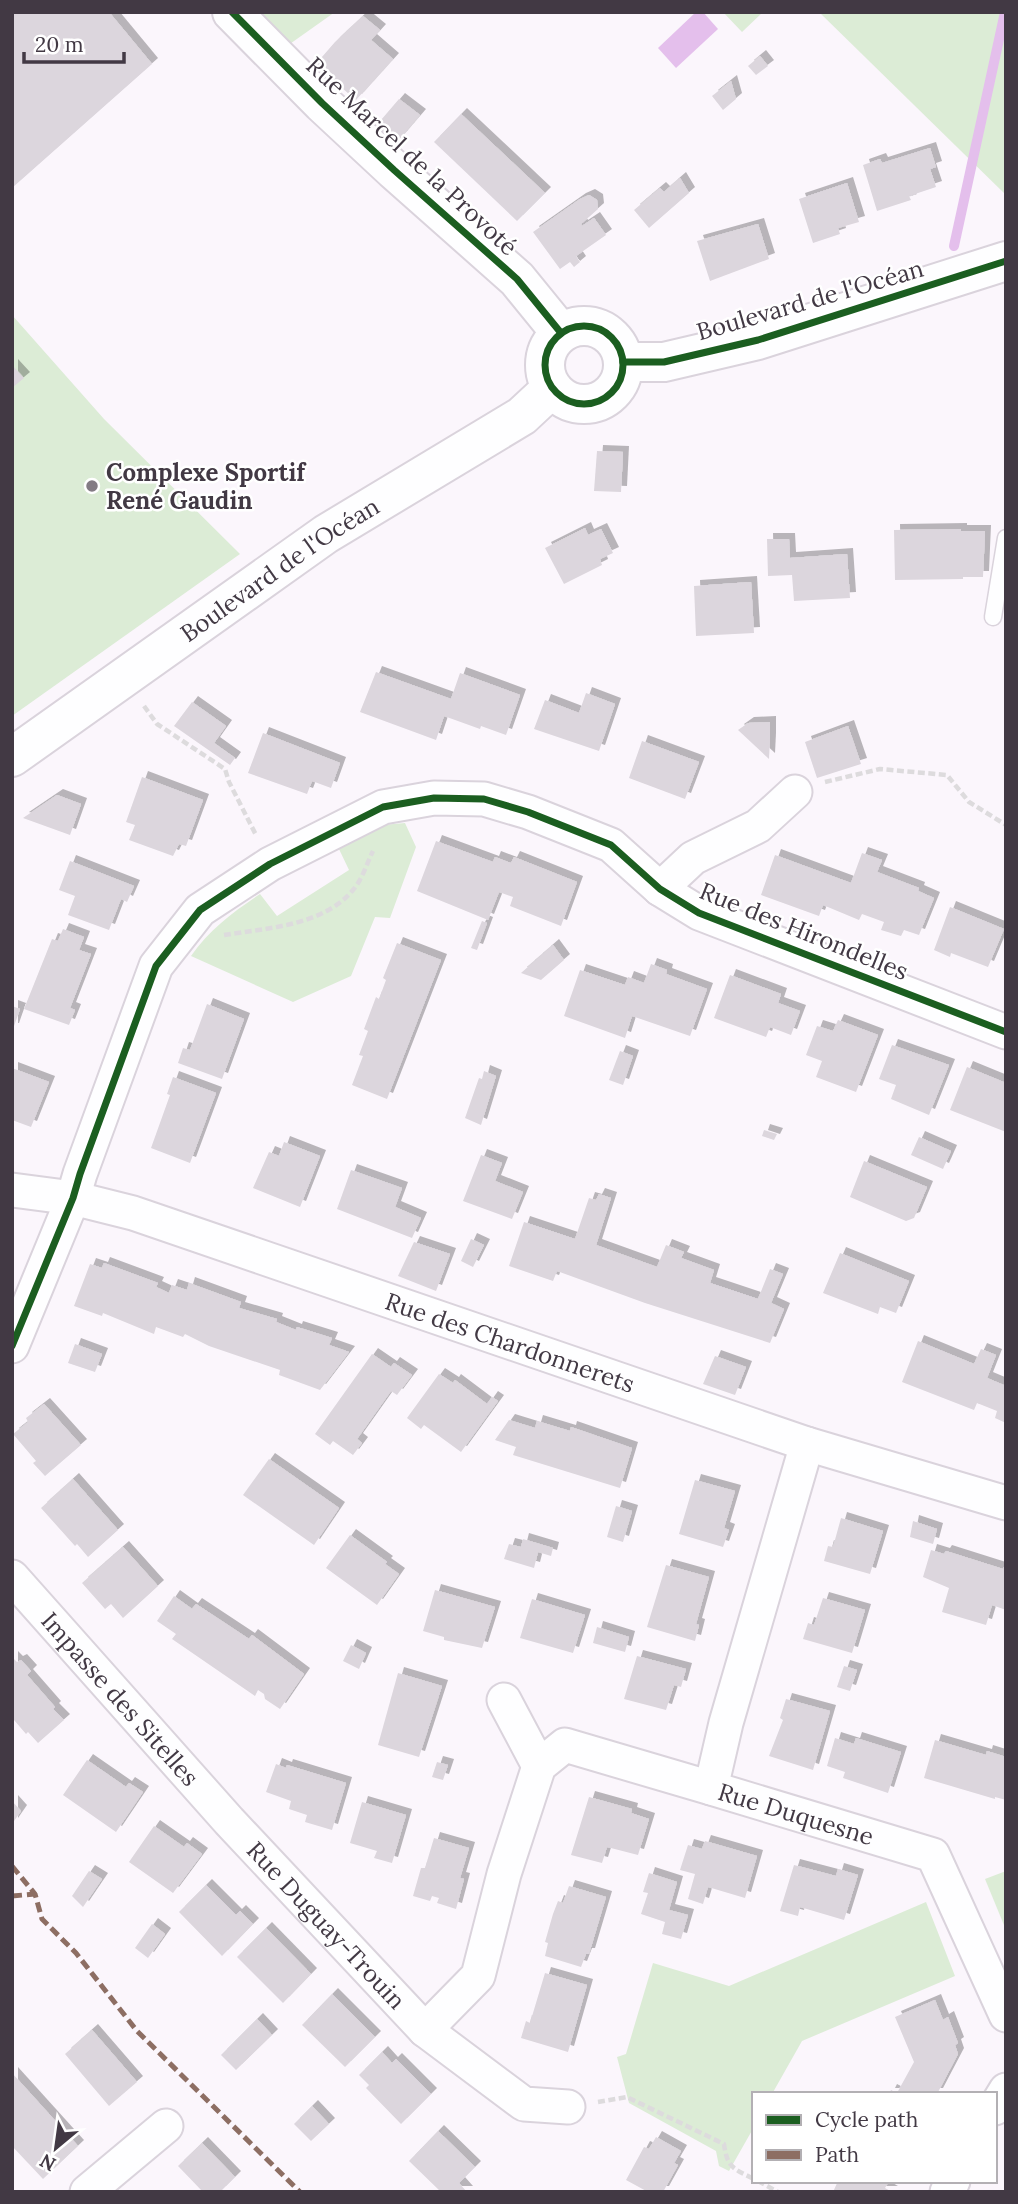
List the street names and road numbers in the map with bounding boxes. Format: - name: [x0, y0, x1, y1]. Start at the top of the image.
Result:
- street label: Rue Marcel de la Provoté: [300, 50, 524, 262]
- street label: Boulevard de l'Océan: [693, 253, 927, 347]
- street label: Boulevard de l'Océan: [174, 490, 385, 648]
- street label: Rue des Hirondelles: [695, 875, 913, 987]
- street label: Rue des Chardonnerets: [381, 1285, 639, 1399]
- street label: Impasse des Sitelles: [35, 1605, 206, 1792]
- street label: Rue Duquesne: [715, 1776, 877, 1852]
- street label: Rue Duguay-Trouin: [240, 1835, 413, 2015]

